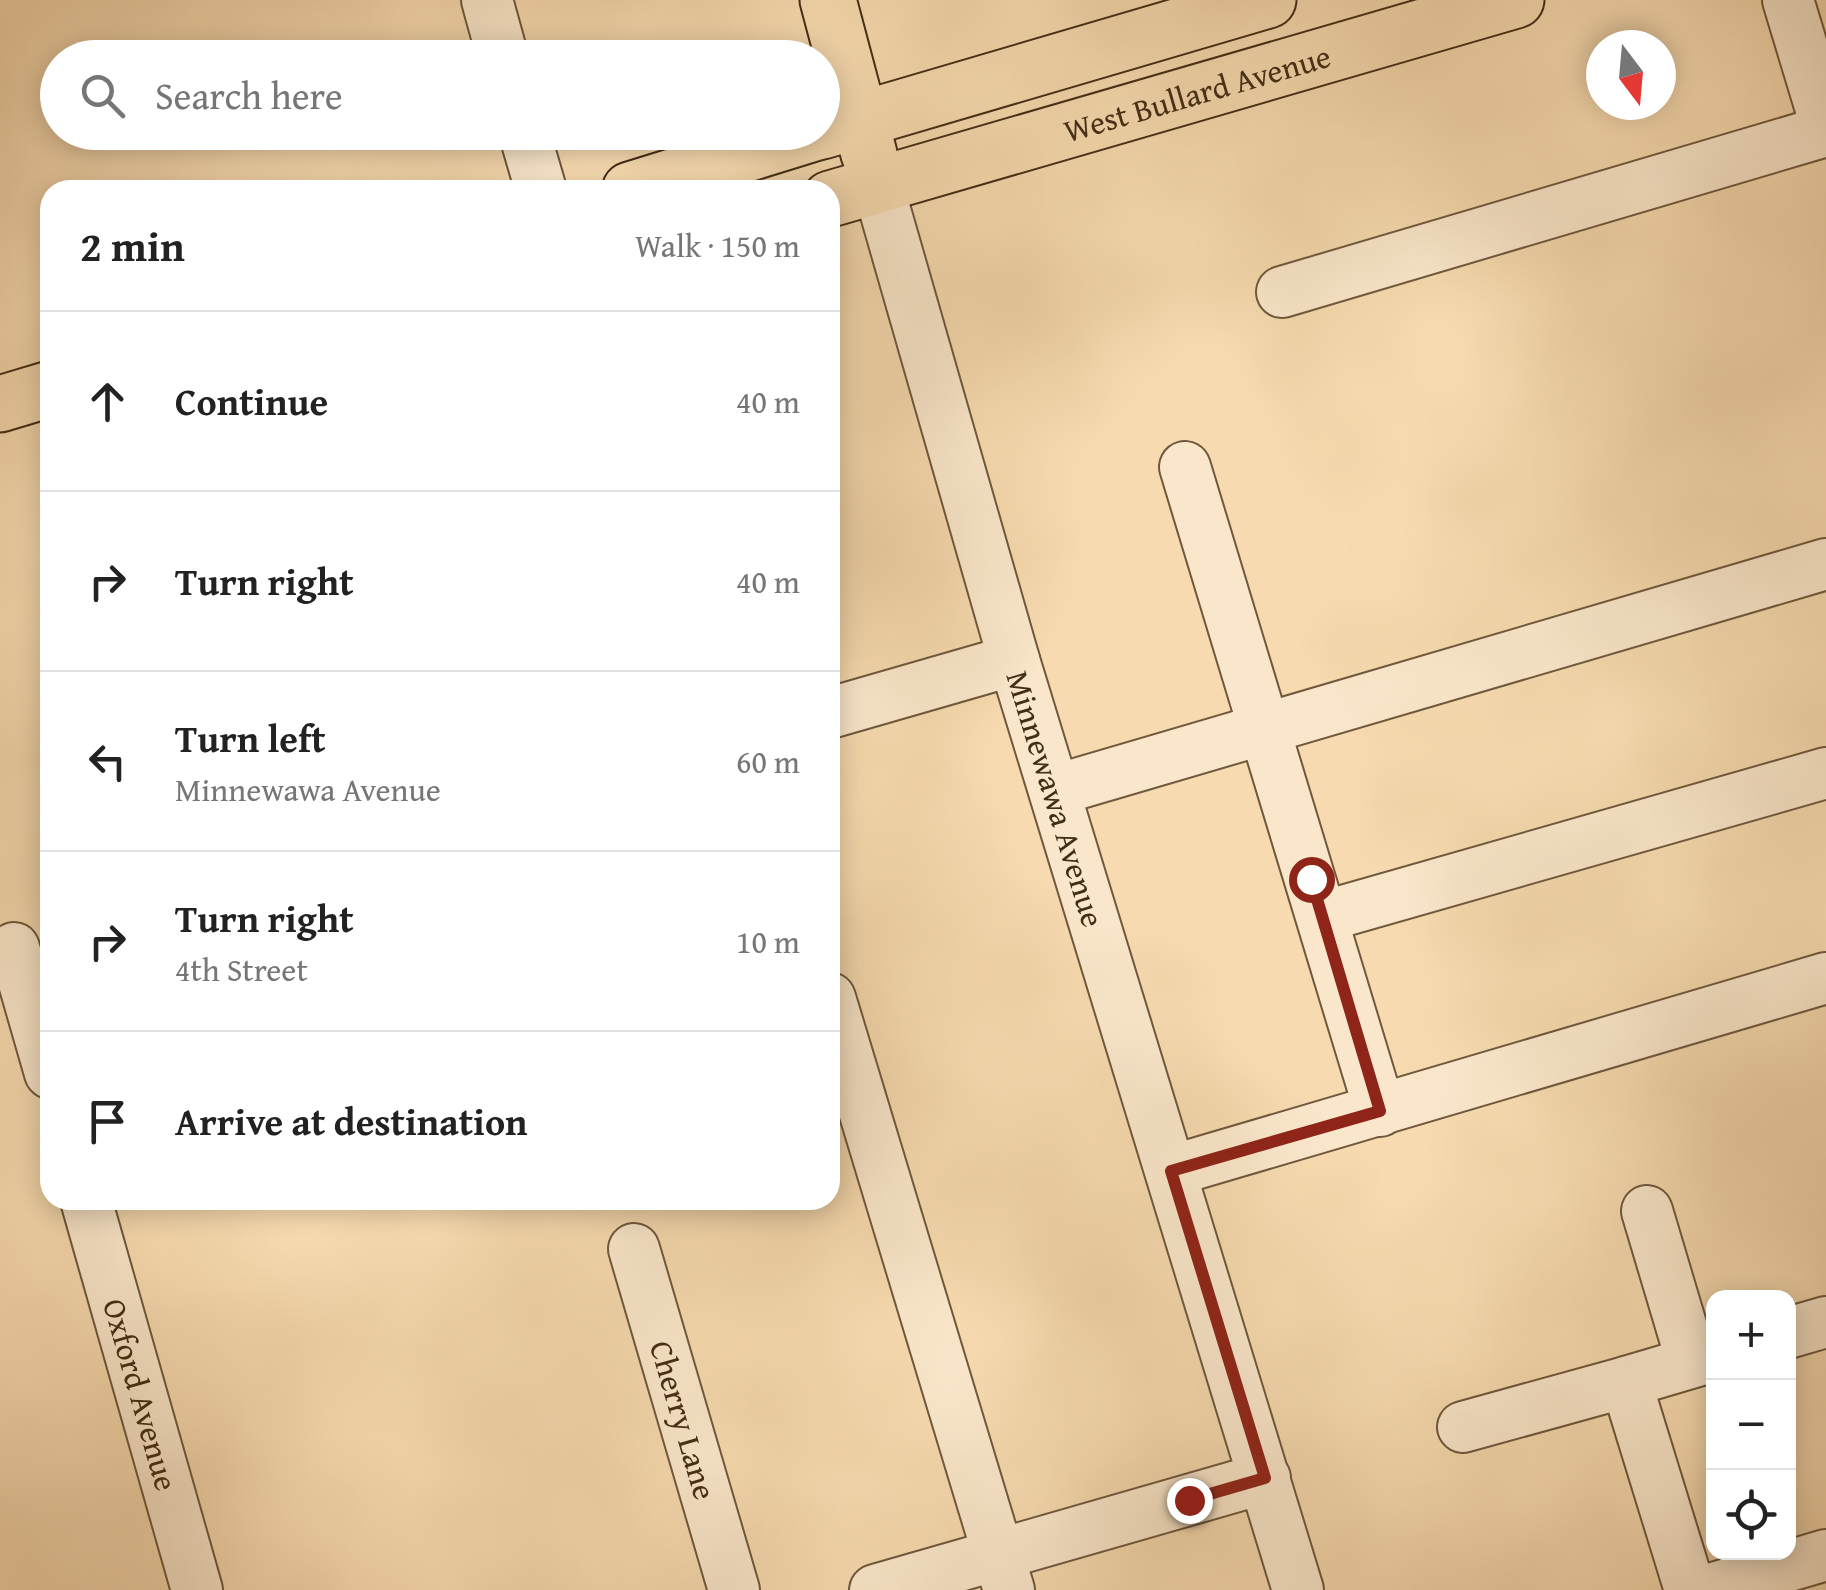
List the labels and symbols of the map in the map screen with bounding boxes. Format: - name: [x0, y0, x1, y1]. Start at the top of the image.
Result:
- north arrow: [1586, 30, 1676, 120]
- street label: West Bullard Avenue: [1058, 32, 1336, 154]
- street label: Minnewawa Avenue: [995, 665, 1118, 933]
- route start: [1289, 857, 1335, 903]
- street label: Oxford Avenue: [92, 1293, 191, 1496]
- street label: Cherry Lane: [639, 1335, 730, 1505]
- route end: [1167, 1478, 1213, 1524]

